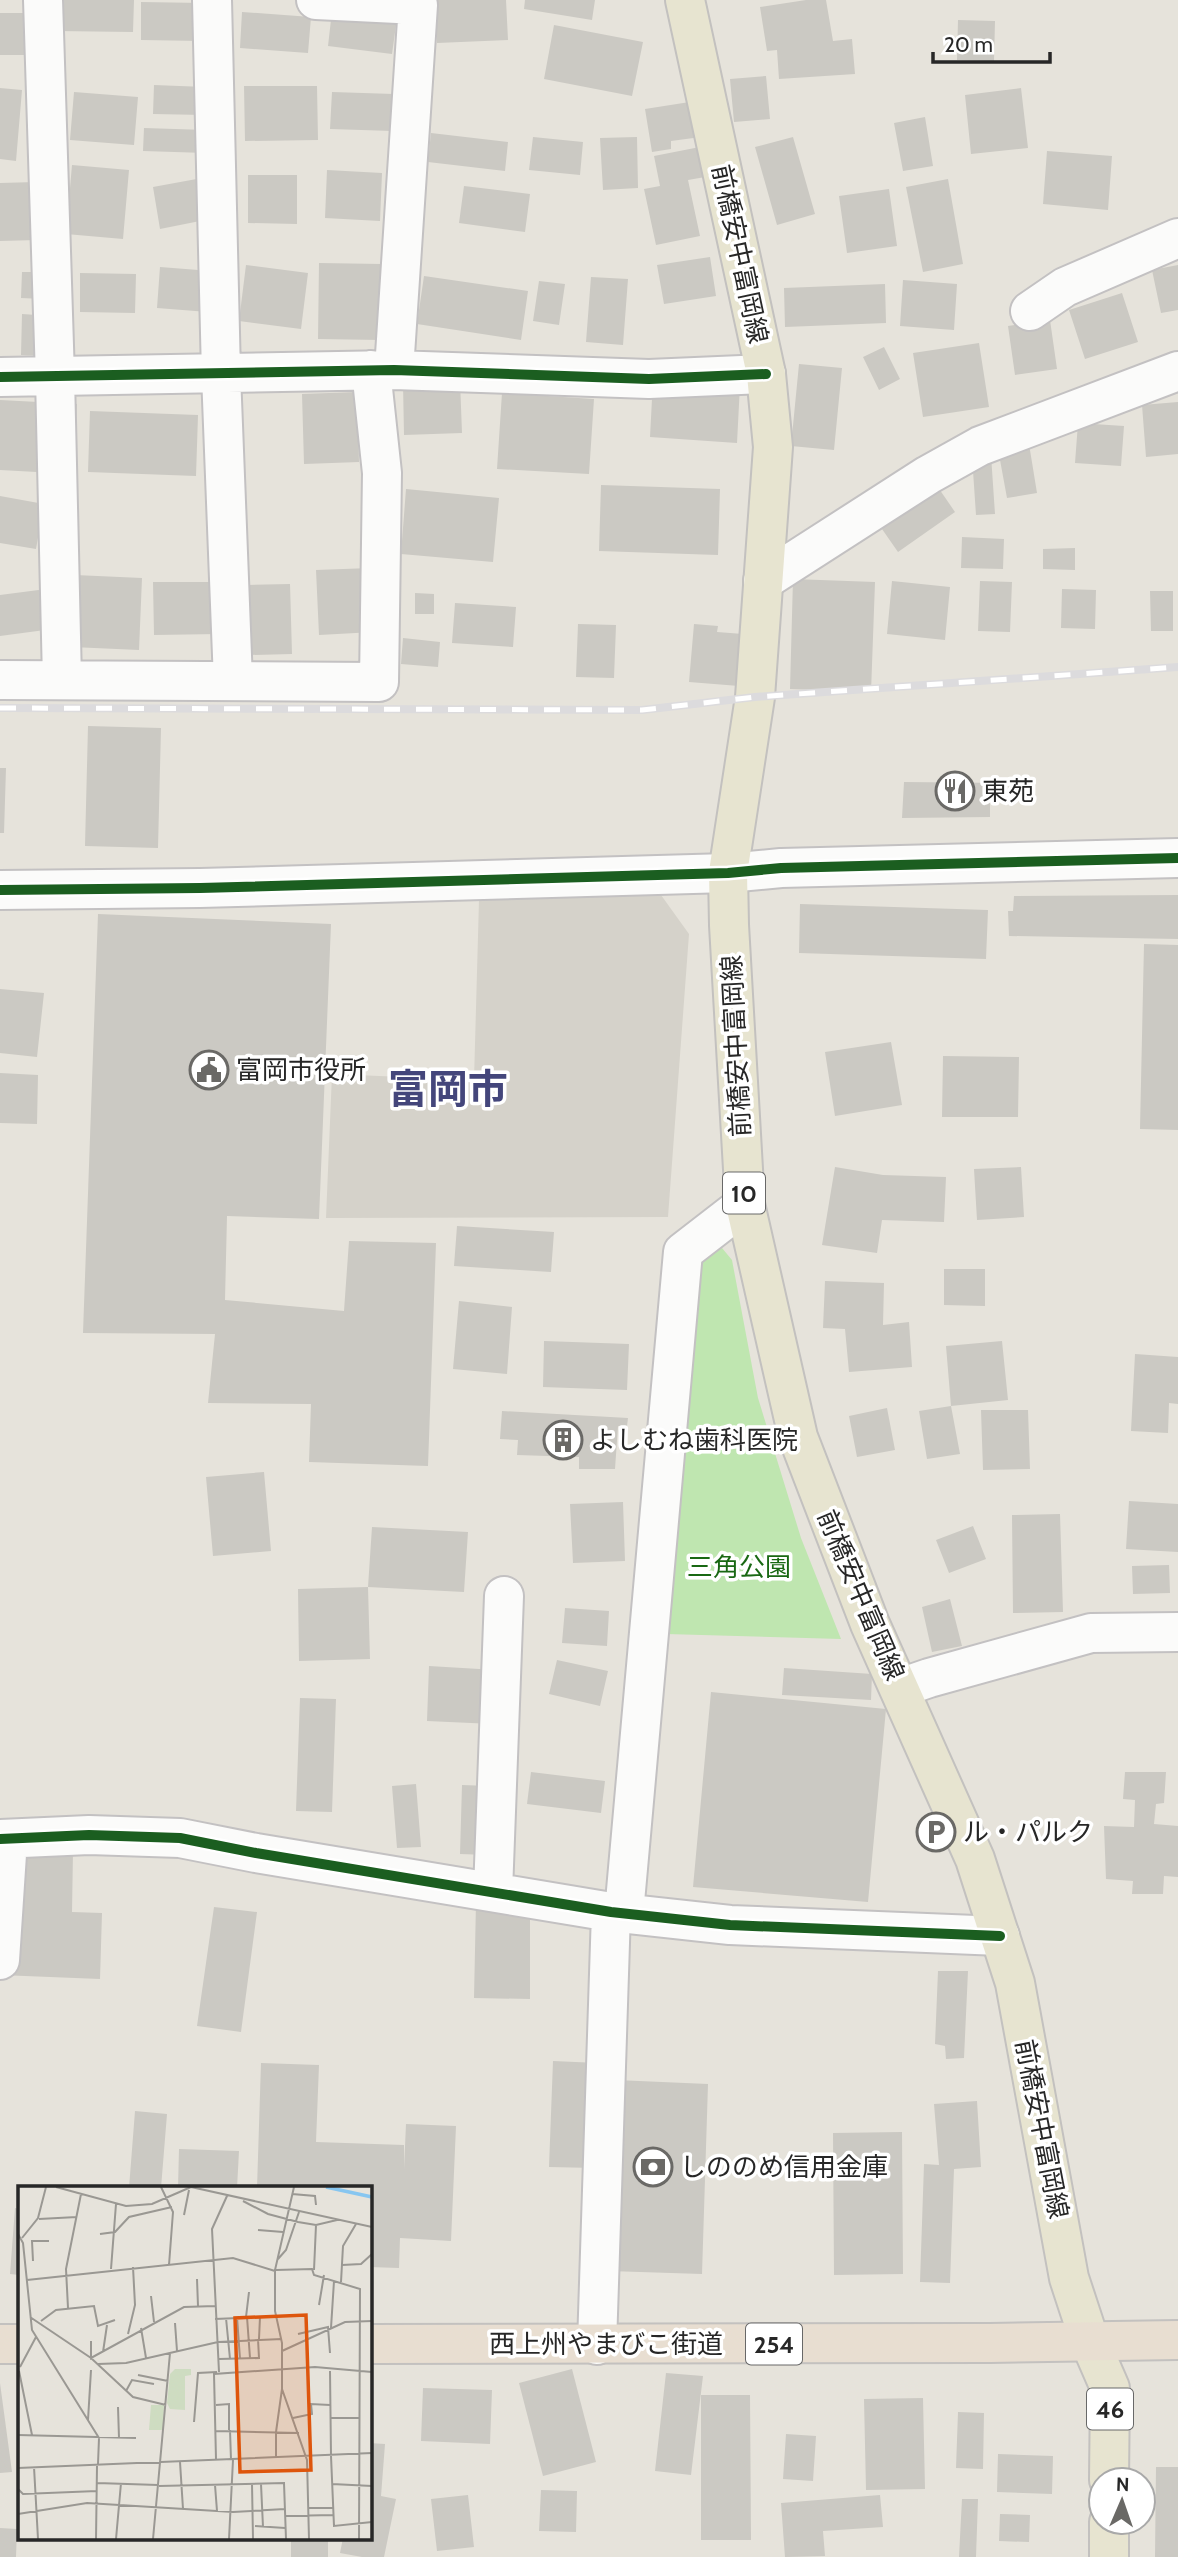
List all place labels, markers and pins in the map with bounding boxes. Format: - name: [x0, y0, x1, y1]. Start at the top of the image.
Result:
- restaurant icon: 東苑: [934, 770, 976, 812]
- place label: 東苑: [982, 775, 1034, 807]
- public building icon: 富岡市役所: [188, 1049, 230, 1091]
- place label: 富岡市役所: [236, 1054, 366, 1086]
- building icon: よしむね歯科医院: [542, 1419, 584, 1461]
- place label: よしむね歯科医院: [590, 1424, 798, 1456]
- parking icon: ル・パルク: [915, 1811, 957, 1853]
- place label: ル・パルク: [963, 1816, 1093, 1848]
- bank icon: しののめ信用金庫: [632, 2146, 674, 2188]
- place label: しののめ信用金庫: [680, 2151, 888, 2183]

